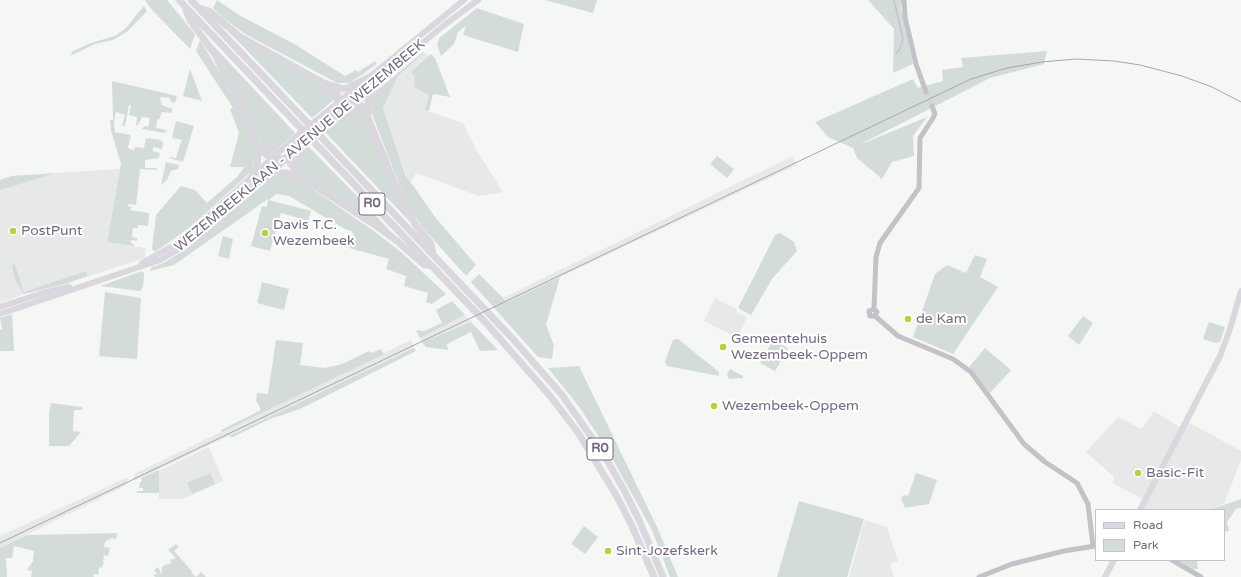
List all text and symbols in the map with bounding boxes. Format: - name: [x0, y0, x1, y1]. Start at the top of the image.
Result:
- street label: WEZEMBEEKLAAN - AVENUE DE WEZEMBEEK: [171, 36, 429, 256]
- road number: R0: [359, 193, 385, 215]
- place label: Davis T.C. Wezembeek: [273, 217, 355, 250]
- place label: PostPunt: [21, 223, 82, 239]
- marker: PostPunt: [8, 226, 18, 236]
- marker: Davis T.C. Wezembeek: [260, 228, 270, 238]
- place label: de Kam: [916, 311, 966, 327]
- marker: de Kam: [903, 314, 913, 324]
- place label: Gemeentehuis Wezembeek-Oppem: [731, 331, 868, 364]
- marker: Gemeentehuis Wezembeek-Oppem: [718, 342, 728, 352]
- place label: Wezembeek-Oppem: [722, 398, 859, 414]
- marker: Wezembeek-Oppem: [709, 401, 719, 411]
- road number: R0: [587, 438, 613, 460]
- place label: Basic-Fit: [1146, 465, 1204, 481]
- marker: Basic-Fit: [1133, 468, 1143, 478]
- legend: [1095, 509, 1225, 561]
- text: Road: [1133, 518, 1163, 532]
- text: Park: [1133, 538, 1159, 552]
- place label: Sint-Jozefskerk: [616, 543, 718, 559]
- marker: Sint-Jozefskerk: [603, 546, 613, 556]

